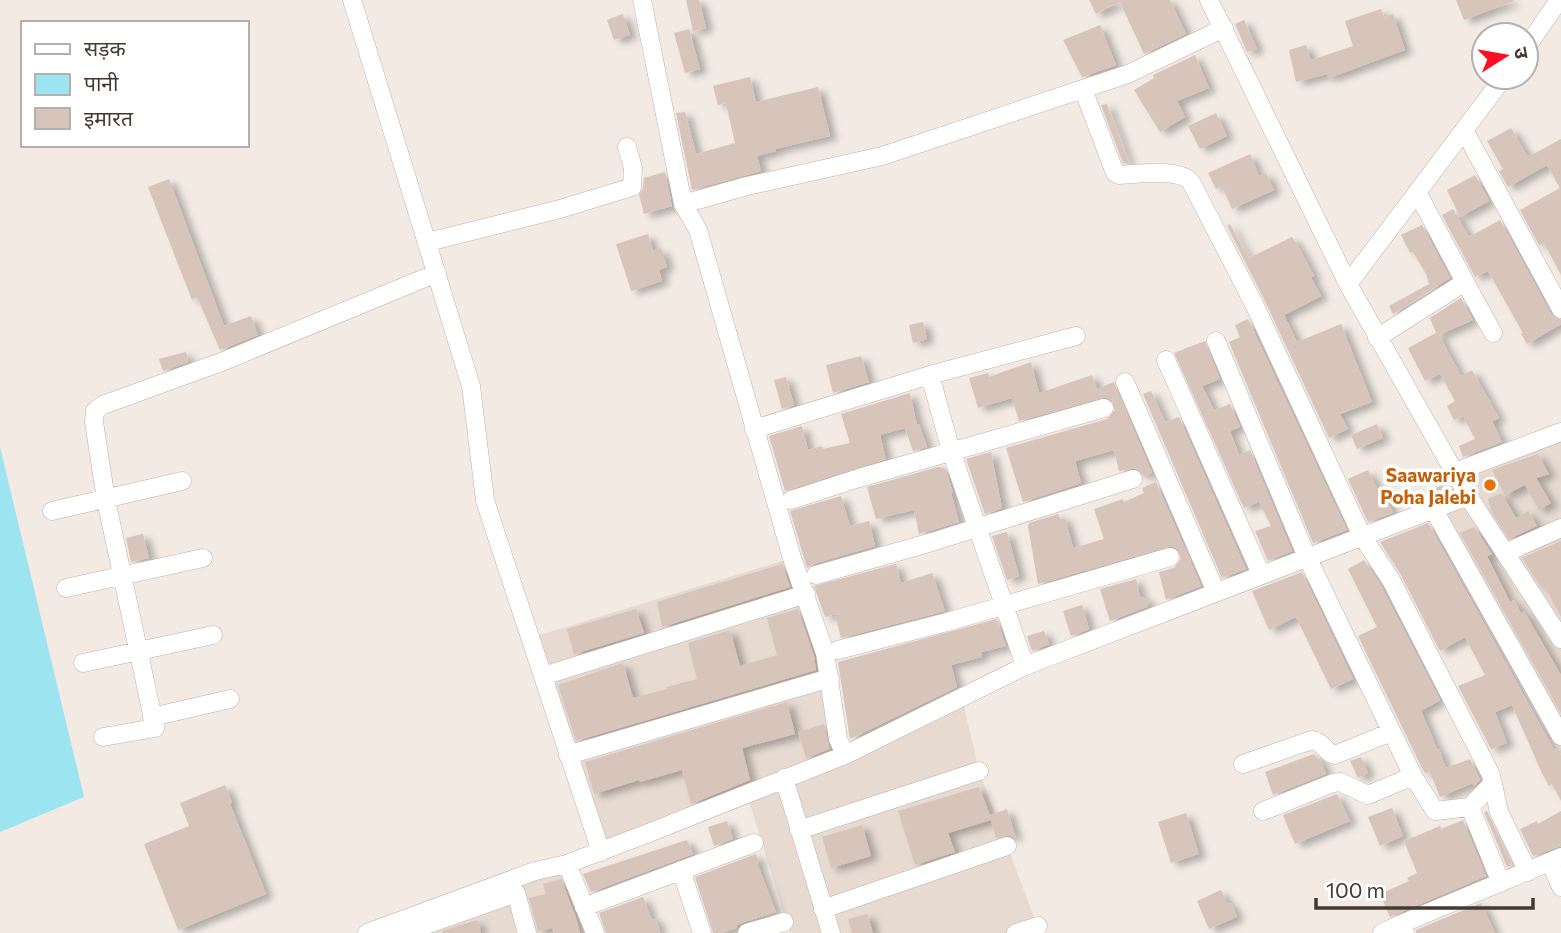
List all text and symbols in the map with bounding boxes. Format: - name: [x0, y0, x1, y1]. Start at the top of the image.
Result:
- legend: [21, 21, 248, 147]
- north arrow: [1470, 21, 1540, 91]
- text: सड़क: [84, 35, 126, 60]
- text: उ: [1510, 45, 1535, 61]
- text: पानी: [84, 70, 119, 95]
- text: इमारत: [84, 105, 134, 130]
- place label: Saawariya Poha Jalebi: [1380, 463, 1476, 508]
- marker: Saawariya Poha Jalebi: [1482, 477, 1498, 493]
- scale bar: [1316, 866, 1533, 910]
- text: 100 m: [1326, 877, 1385, 902]

